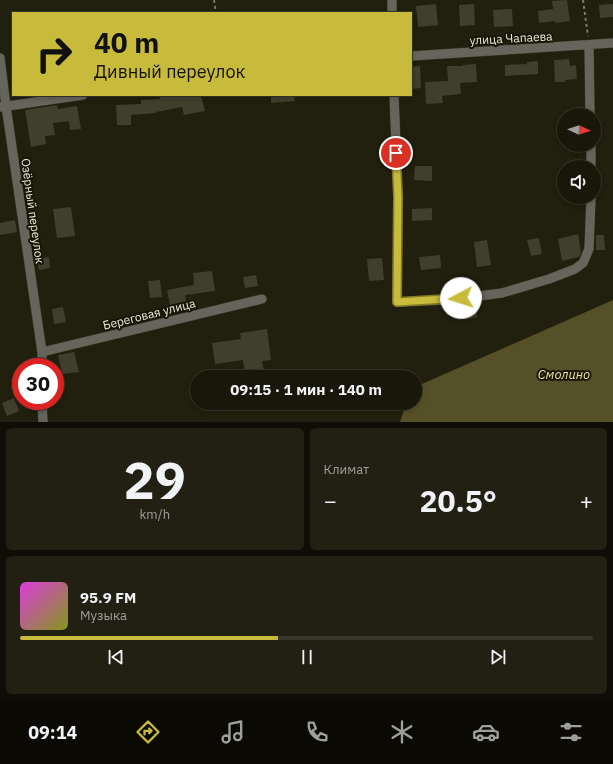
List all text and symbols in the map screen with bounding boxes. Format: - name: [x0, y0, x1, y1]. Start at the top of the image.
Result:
- text: 40 m: [94, 24, 159, 61]
- icon: right: [28, 28, 80, 80]
- street label: улица Чапаева: [469, 28, 553, 48]
- text: Дивный переулок: [94, 60, 245, 83]
- north arrow: [557, 108, 601, 152]
- map controls: [557, 108, 601, 204]
- pin: [379, 136, 413, 170]
- icon: arrive: [385, 142, 407, 164]
- street label: Озёрный переулок: [18, 157, 48, 265]
- button: sound: [557, 160, 601, 204]
- position arrow: [440, 277, 482, 319]
- street label: Береговая улица: [101, 295, 197, 333]
- speed limit sign: 30: [12, 358, 64, 410]
- water label: Смолино: [538, 366, 590, 383]
- text: 09:15 · 1 мин · 140 m: [230, 380, 382, 399]
- text: 29: [124, 446, 186, 513]
- text: Климат: [324, 461, 369, 478]
- text: 20.5°: [420, 481, 497, 520]
- text: −: [324, 486, 337, 515]
- text: +: [580, 486, 593, 515]
- text: km/h: [139, 506, 170, 523]
- text: 95.9 FM: [80, 588, 136, 607]
- text: Музыка: [80, 607, 127, 624]
- icon: previous: [105, 646, 127, 668]
- icon: pause: [296, 646, 318, 668]
- icon: next: [487, 646, 509, 668]
- icon: directions: [134, 718, 162, 746]
- icon: music: [219, 718, 247, 746]
- icon: phone: [303, 718, 331, 746]
- icon: climate: [388, 718, 416, 746]
- icon: car: [472, 718, 500, 746]
- icon: filters: [557, 718, 585, 746]
- text: 09:14: [28, 721, 77, 744]

